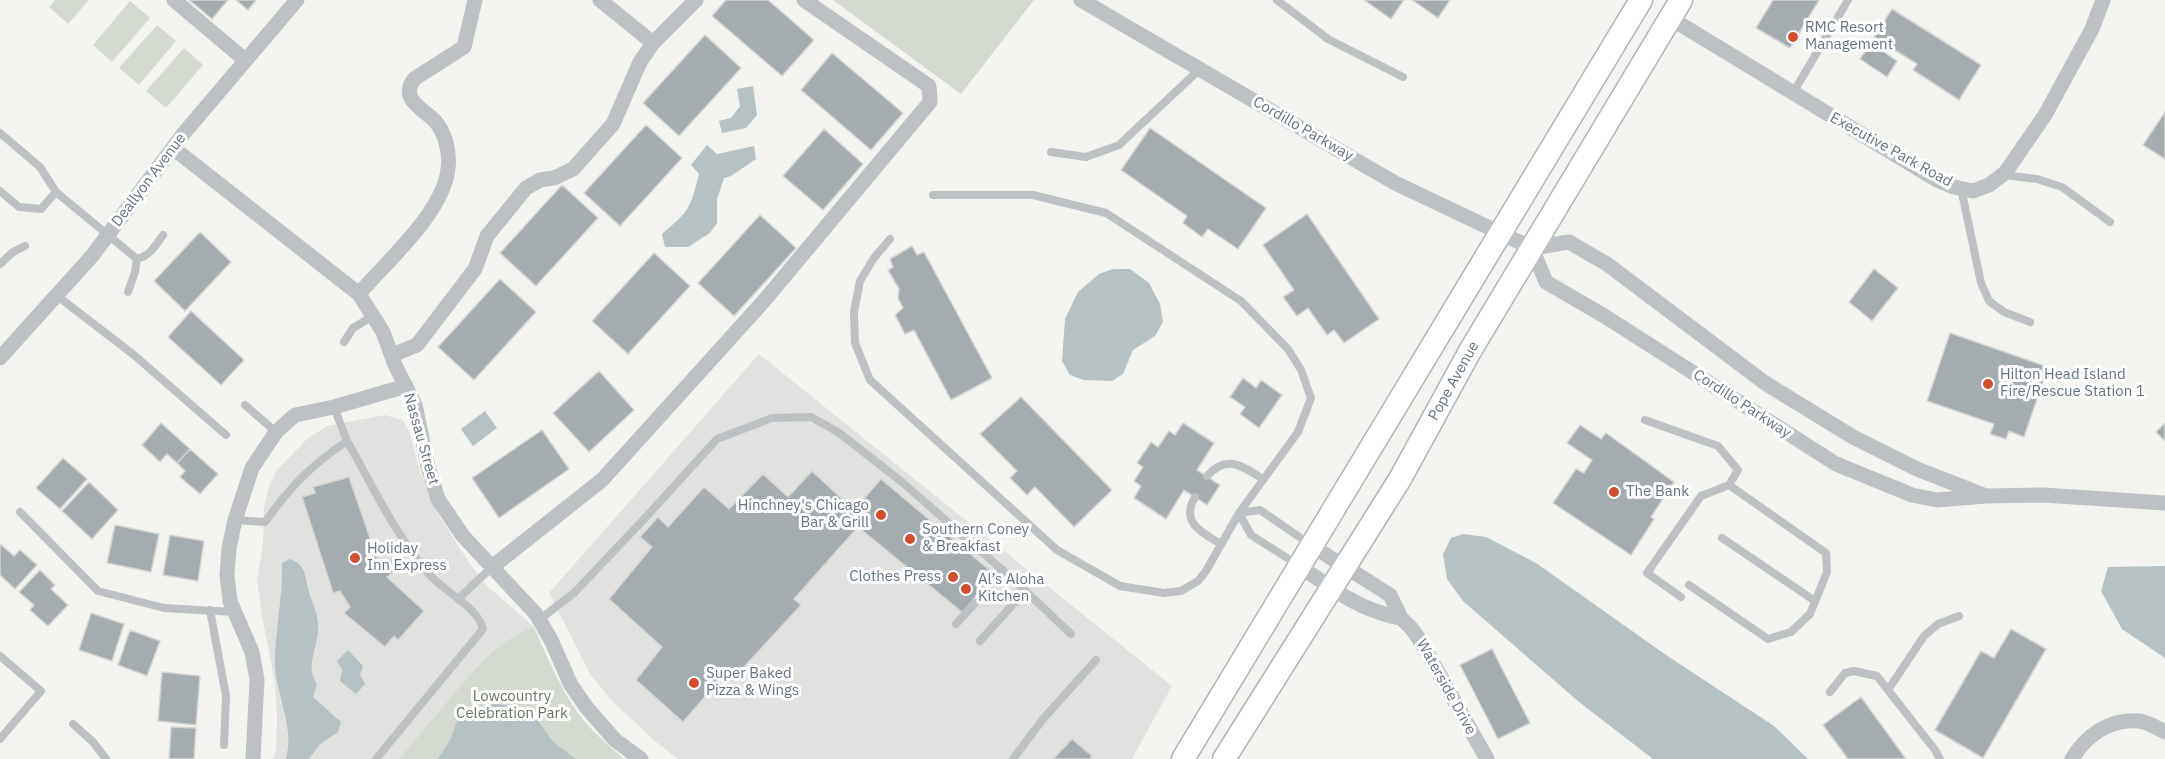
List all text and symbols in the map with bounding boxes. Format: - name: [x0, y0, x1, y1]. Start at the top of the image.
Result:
- place label: RMC Resort Management: [1805, 19, 1893, 54]
- marker: RMC Resort Management: [1786, 30, 1800, 44]
- street label: Cordillo Parkway: [1250, 93, 1356, 165]
- street label: Executive Park Road: [1827, 109, 1955, 191]
- street label: Deallyon Avenue: [108, 130, 190, 230]
- street label: Pope Avenue: [1425, 338, 1483, 424]
- street label: Cordillo Parkway: [1690, 366, 1794, 442]
- place label: Hilton Head Island Fire/Rescue Station 1: [2000, 366, 2145, 401]
- marker: Hilton Head Island Fire/Rescue Station 1: [1981, 377, 1995, 391]
- street label: Nassau Street: [399, 391, 443, 487]
- place label: The Bank: [1626, 483, 1689, 501]
- marker: The Bank: [1607, 485, 1621, 499]
- place label: Hinchney's Chicago Bar & Grill: [738, 497, 869, 532]
- marker: Hinchney's Chicago Bar & Grill: [874, 508, 888, 522]
- place label: Southern Coney & Breakfast: [922, 521, 1029, 556]
- marker: Southern Coney & Breakfast: [903, 532, 917, 546]
- place label: Holiday Inn Express: [367, 540, 447, 575]
- marker: Holiday Inn Express: [348, 551, 362, 565]
- place label: Clothes Press: [849, 568, 941, 586]
- marker: Clothes Press: [946, 570, 960, 584]
- place label: Al’s Aloha Kitchen: [978, 571, 1044, 606]
- marker: Al’s Aloha Kitchen: [959, 582, 973, 596]
- street label: Waterside Drive: [1412, 636, 1480, 738]
- place label: Super Baked Pizza & Wings: [706, 665, 799, 700]
- marker: Super Baked Pizza & Wings: [687, 676, 701, 690]
- park label: Lowcountry Celebration Park: [456, 688, 568, 723]

